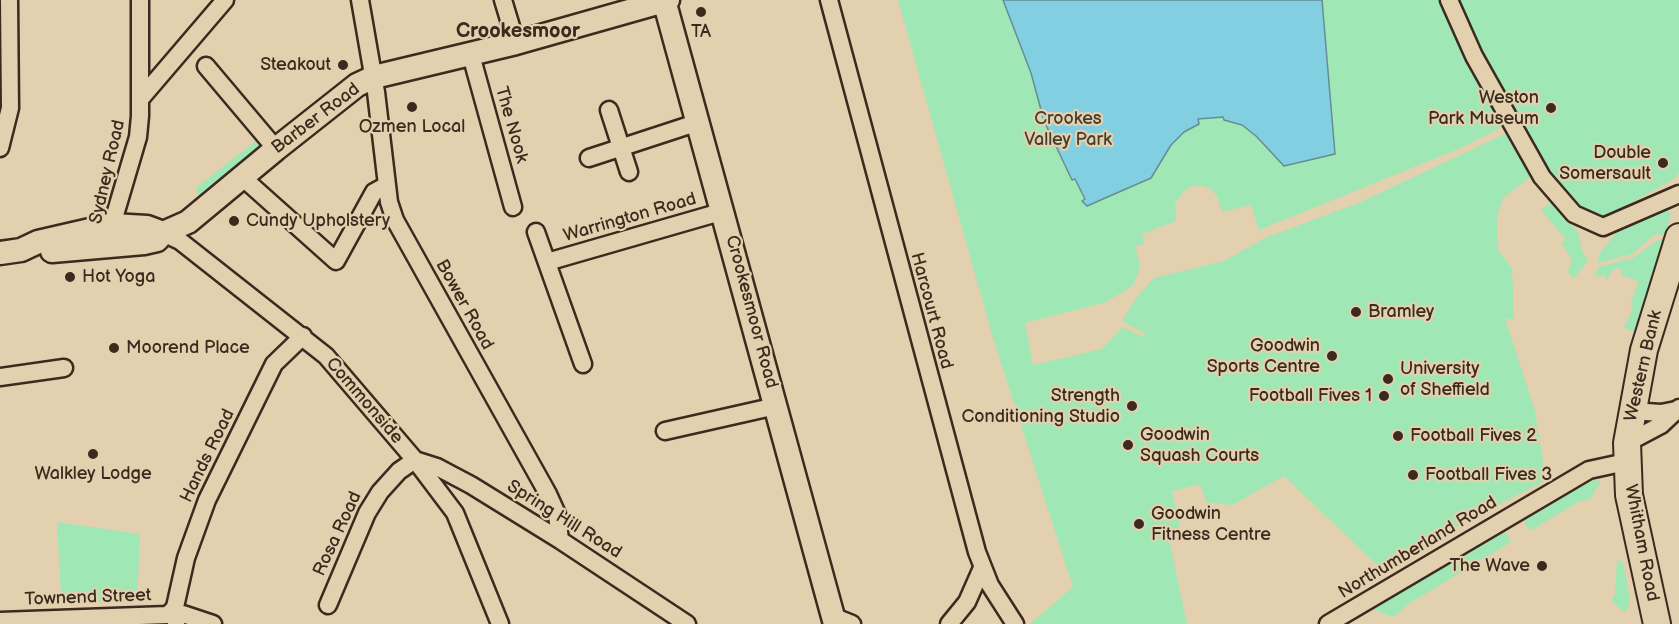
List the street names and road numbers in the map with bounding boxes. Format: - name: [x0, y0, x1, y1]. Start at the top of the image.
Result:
- street label: Barber Road: [268, 79, 364, 159]
- street label: The Nook: [490, 84, 532, 166]
- street label: Sydney Road: [86, 118, 130, 226]
- street label: Warrington Road: [561, 189, 699, 247]
- street label: Crookesmoor Road: [720, 233, 782, 391]
- street label: Harcourt Road: [905, 250, 957, 372]
- street label: Bower Road: [430, 256, 498, 354]
- street label: Western Bank: [1621, 308, 1667, 424]
- street label: Commonside: [321, 353, 407, 449]
- street label: Hands Road: [176, 406, 240, 506]
- street label: Spring Hill Road: [503, 476, 625, 564]
- street label: Whitham Road: [1619, 483, 1663, 603]
- street label: Rosa Road: [309, 488, 367, 580]
- street label: Northumberland Road: [1335, 492, 1501, 604]
- street label: Townend Street: [24, 585, 152, 611]

